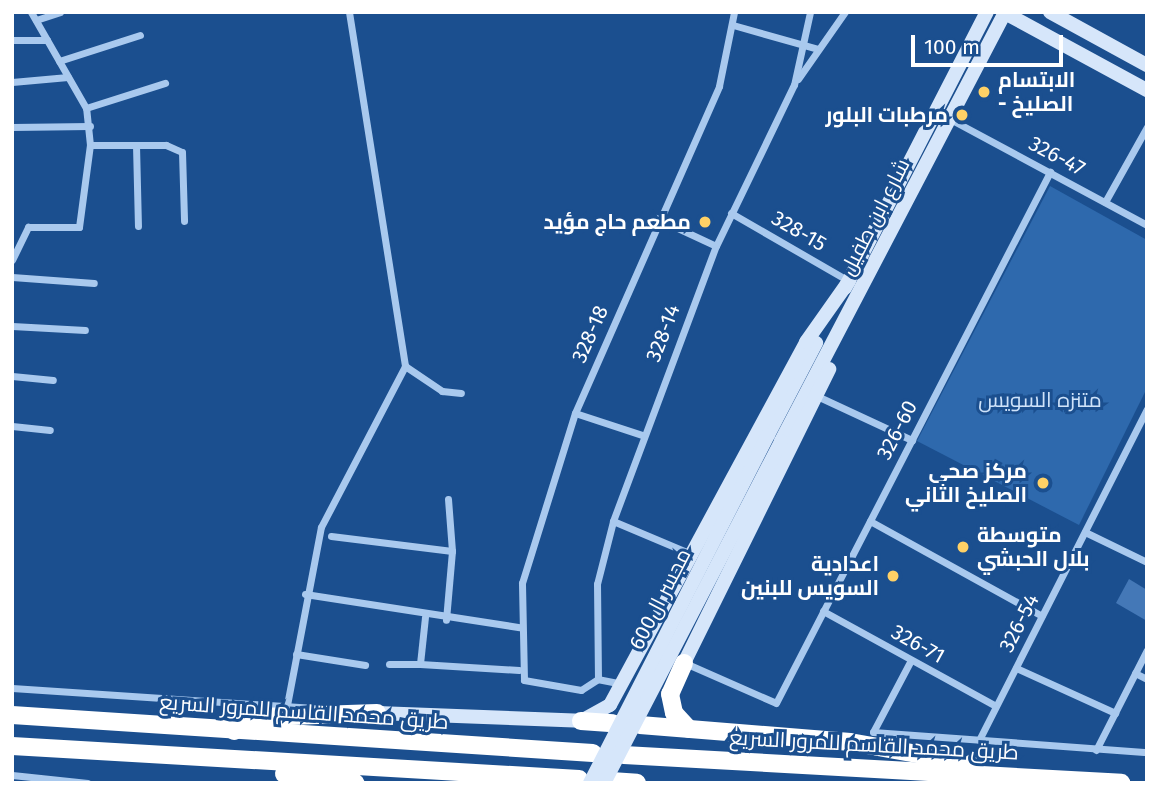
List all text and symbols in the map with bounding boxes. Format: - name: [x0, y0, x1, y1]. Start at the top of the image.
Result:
- scale bar: [914, 21, 1066, 65]
- text: 100 m: [924, 34, 980, 60]
- place label: الابتسام - الصليخ: [998, 67, 1075, 117]
- marker: الابتسام - الصليخ: [976, 84, 992, 100]
- place label: مرطبات البلور: [825, 102, 948, 128]
- marker: مرطبات البلور: [954, 107, 970, 123]
- street label: 326-47: [1025, 131, 1089, 181]
- street label: شارع ابن طفيل: [835, 154, 915, 280]
- street label: 328-15: [767, 205, 831, 257]
- place label: مطعم حاج مؤيد: [543, 209, 691, 235]
- marker: مطعم حاج مؤيد: [697, 214, 713, 230]
- street label: 328-14: [641, 301, 685, 365]
- street label: 328-18: [566, 302, 614, 366]
- park label: متنزه السويس: [978, 387, 1102, 413]
- street label: 326-60: [871, 396, 923, 464]
- place label: مركز صحي الصليخ الثاني: [905, 458, 1027, 508]
- marker: مركز صحي الصليخ الثاني: [1033, 473, 1053, 493]
- place label: متوسطة بلال الحبشي: [977, 522, 1090, 572]
- marker: متوسطة بلال الحبشي: [955, 539, 971, 555]
- street label: مجسر ال600: [624, 544, 696, 654]
- place label: اعدادية السويس للبنين: [741, 551, 879, 601]
- marker: اعدادية السويس للبنين: [885, 568, 901, 584]
- street label: 326-54: [994, 590, 1044, 656]
- street label: 326-71: [887, 619, 949, 669]
- street label: طريق محمد القاسم للمرور السريع: [159, 689, 449, 735]
- street label: طريق محمد القاسم للمرور السريع: [729, 725, 1019, 765]

